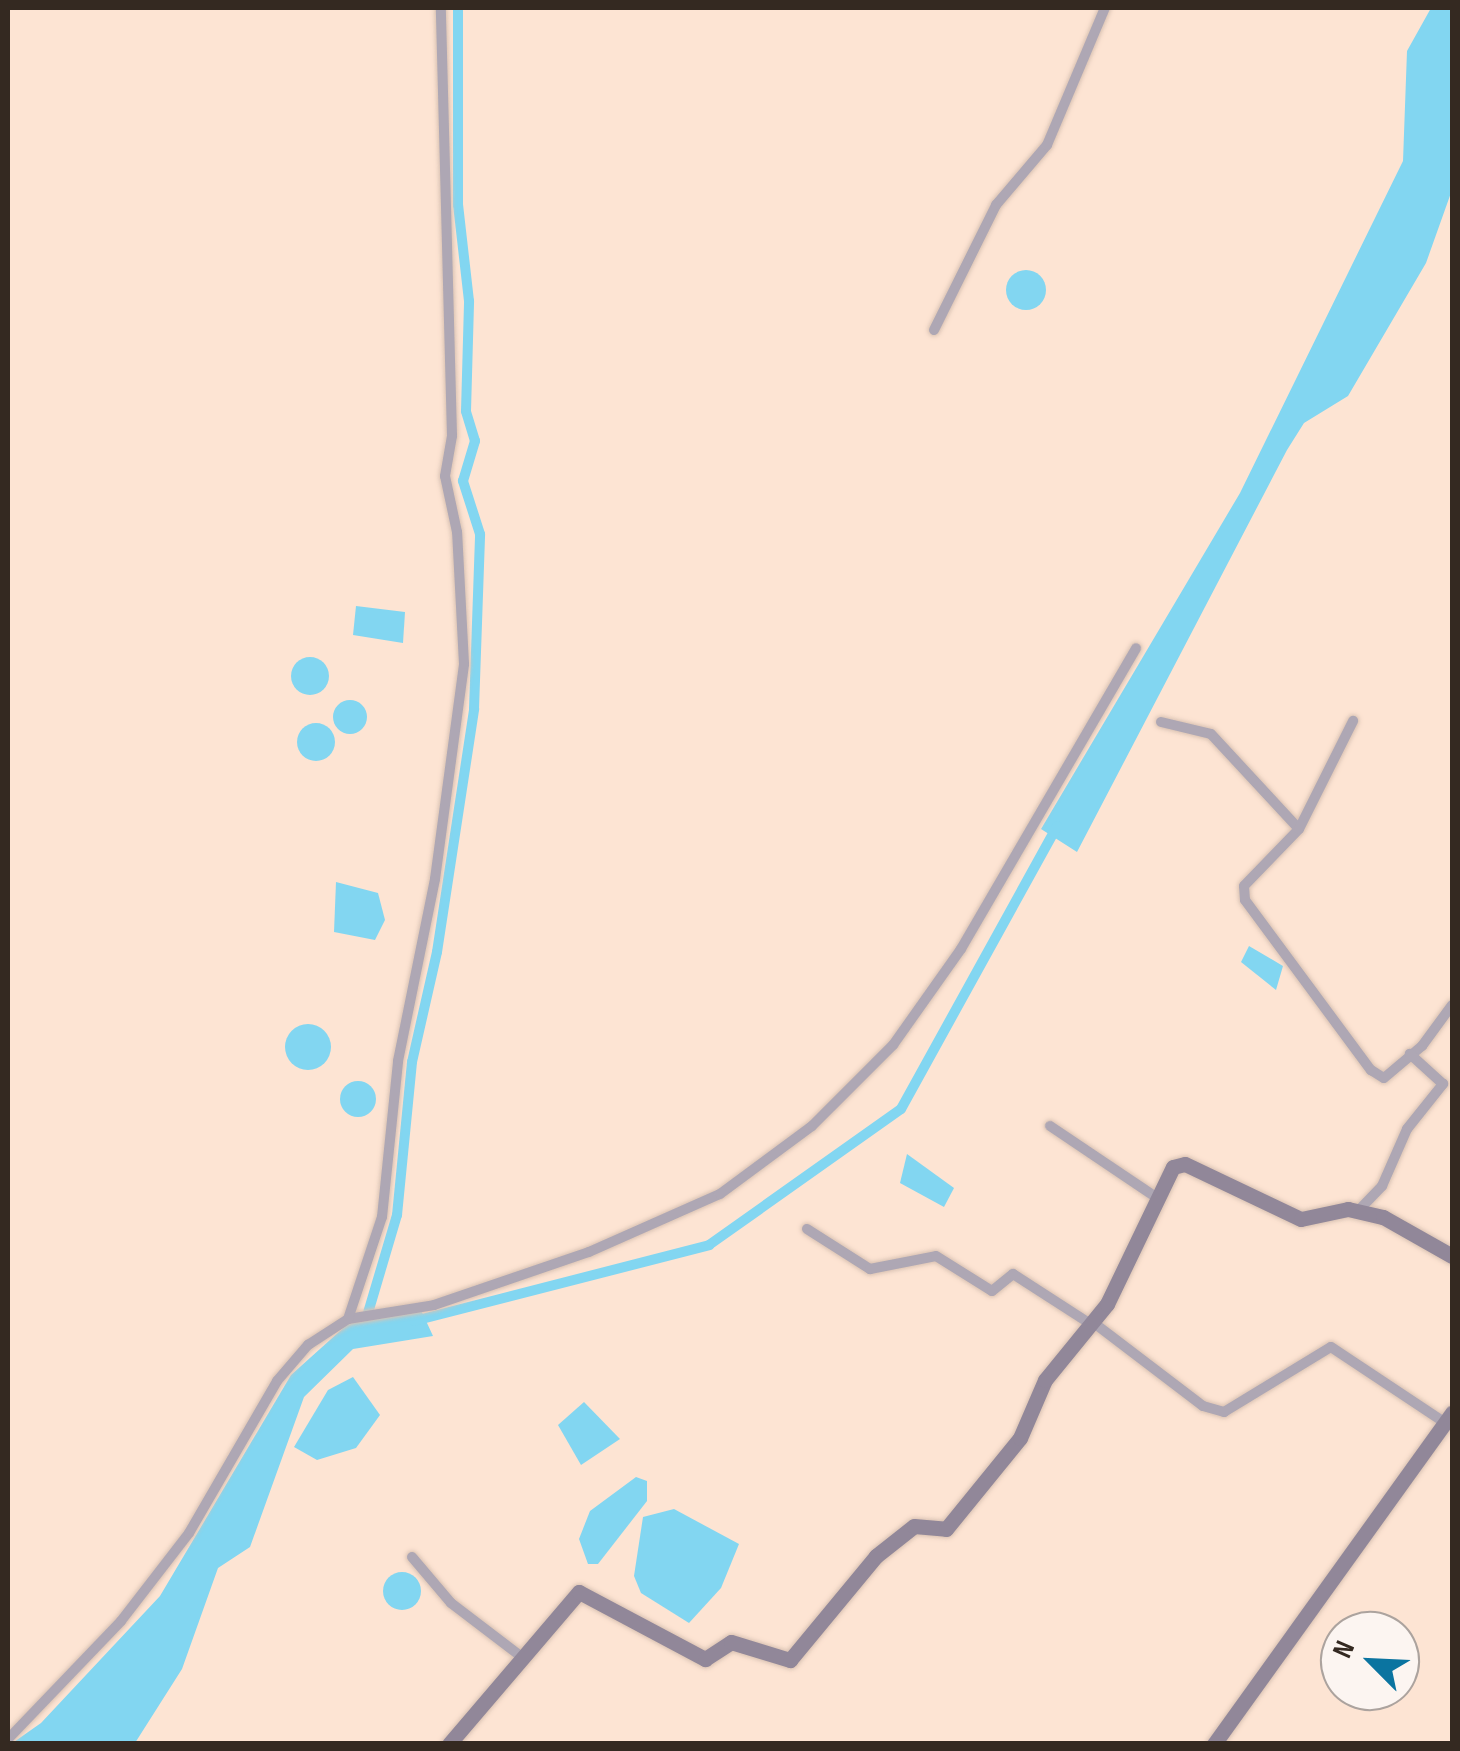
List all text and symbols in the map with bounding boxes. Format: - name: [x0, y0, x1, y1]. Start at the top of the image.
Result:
- north arrow: [1320, 1611, 1420, 1711]
- text: N: [1326, 1636, 1362, 1663]

